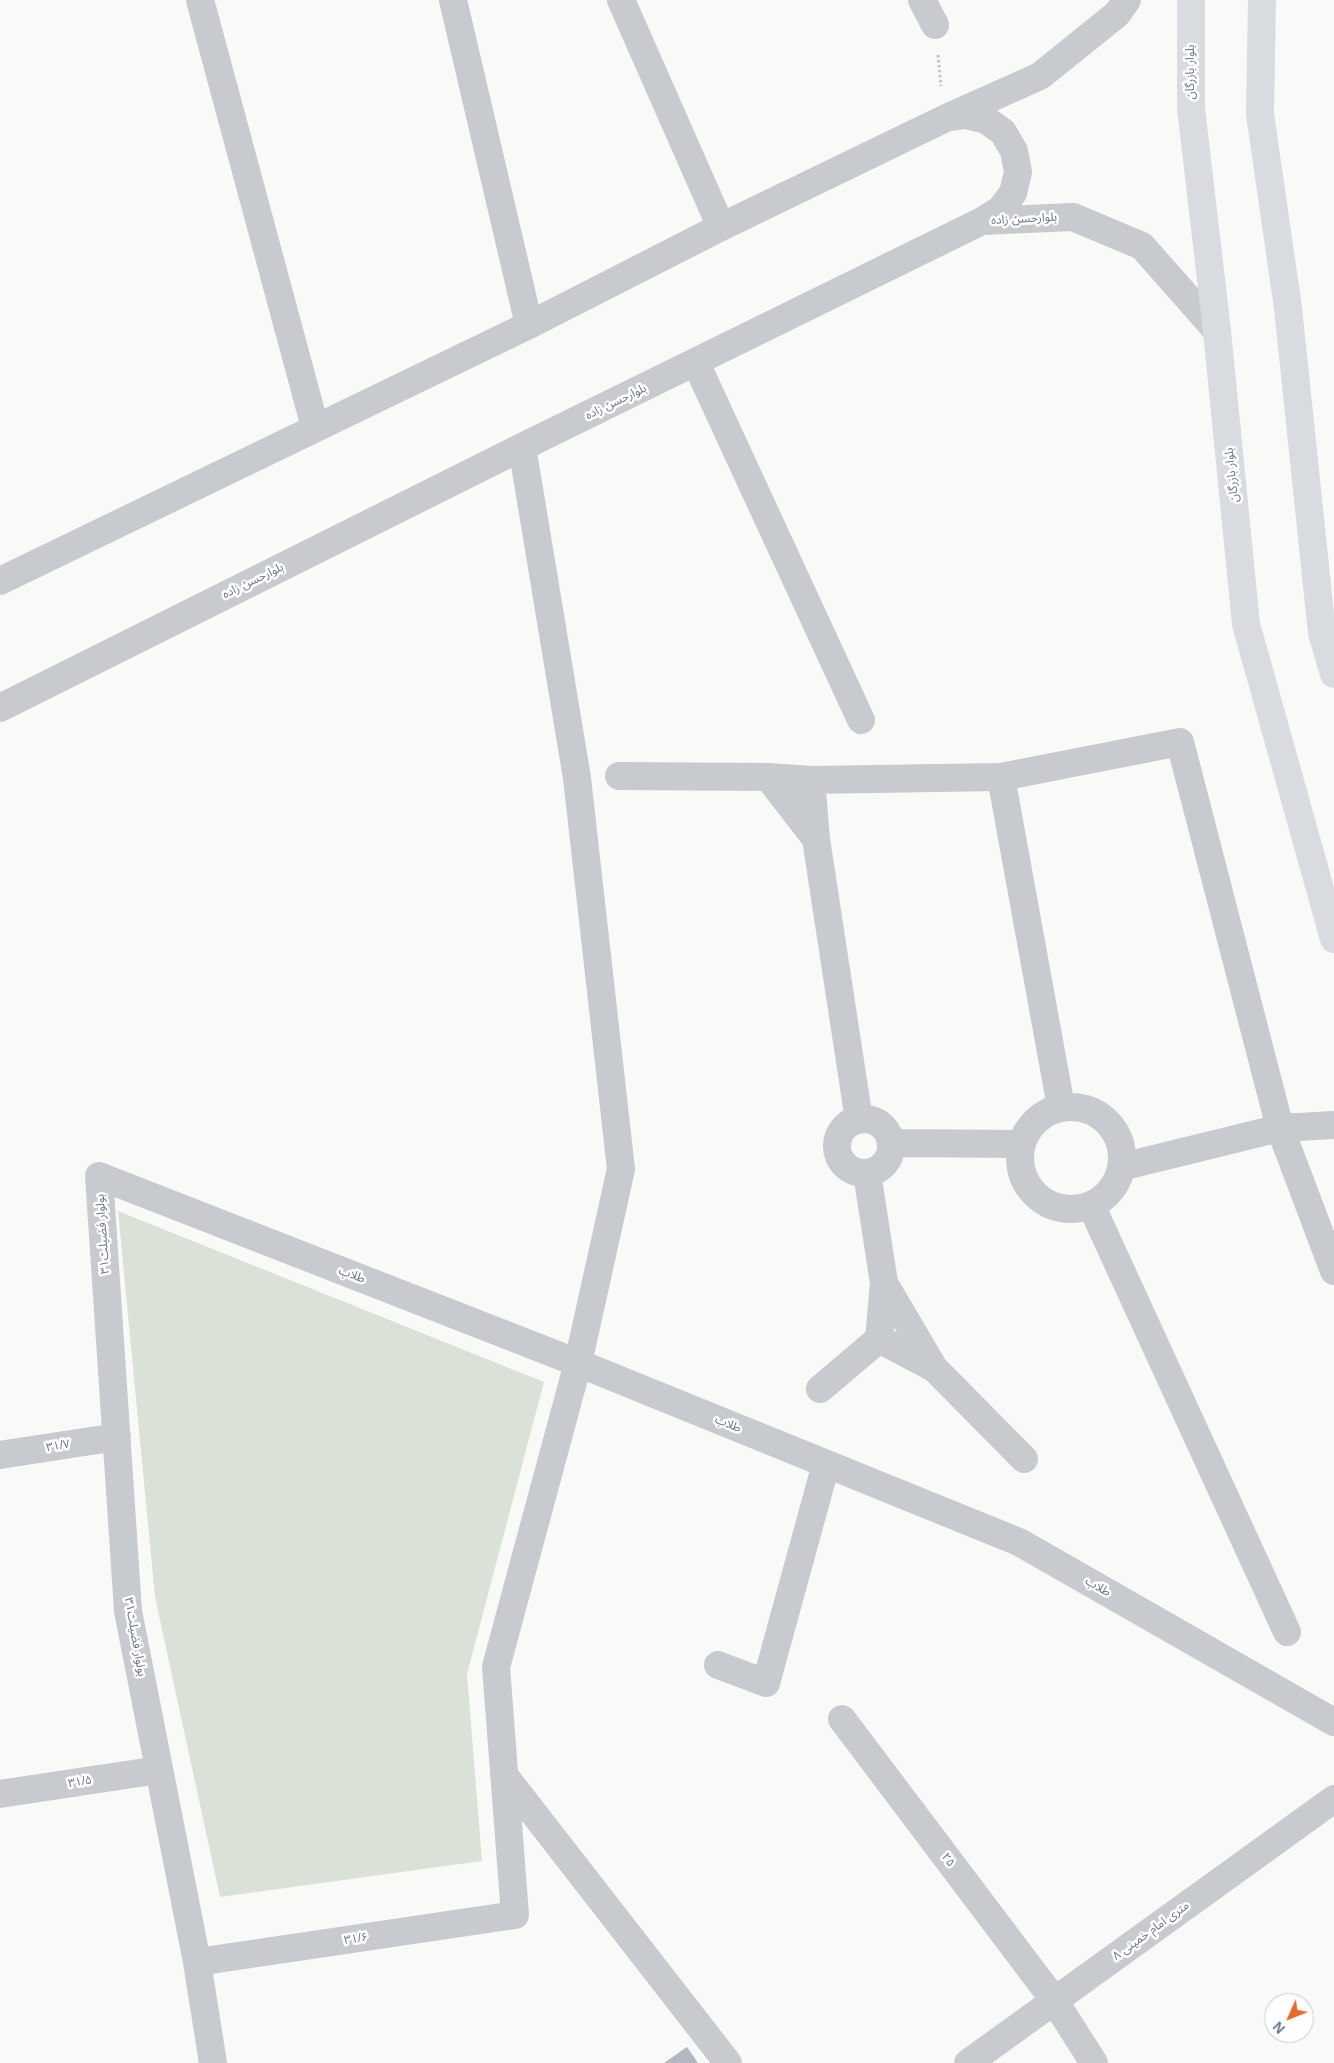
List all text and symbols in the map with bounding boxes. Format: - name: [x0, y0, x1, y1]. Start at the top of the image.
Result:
- street label: بلوار بازرگان: [1184, 45, 1198, 99]
- street label: بلوارحسن زاده: [991, 210, 1057, 228]
- street label: بلوارحسن زاده: [583, 381, 649, 423]
- street label: بلوار بازرگان: [1222, 447, 1242, 503]
- street label: بلوارحسن زاده: [220, 560, 286, 602]
- street label: بولوار فضیلت۳۱: [93, 1194, 113, 1274]
- street label: طلاب: [337, 1263, 367, 1287]
- street label: طلاب: [713, 1412, 743, 1436]
- street label: ۳۱/۷: [45, 1437, 71, 1455]
- street label: طلاب: [1083, 1574, 1113, 1600]
- street label: بولوار فضیلت۳۱: [121, 1596, 149, 1678]
- street label: ۳۱/۵: [67, 1773, 93, 1791]
- street label: ۲۵: [938, 1850, 958, 1870]
- street label: ۸ متری امام خمینی: [1110, 1898, 1192, 1964]
- street label: ۳۱/۶: [343, 1930, 369, 1948]
- north arrow: [1264, 1993, 1314, 2043]
- text: N: [1270, 2019, 1288, 2037]

